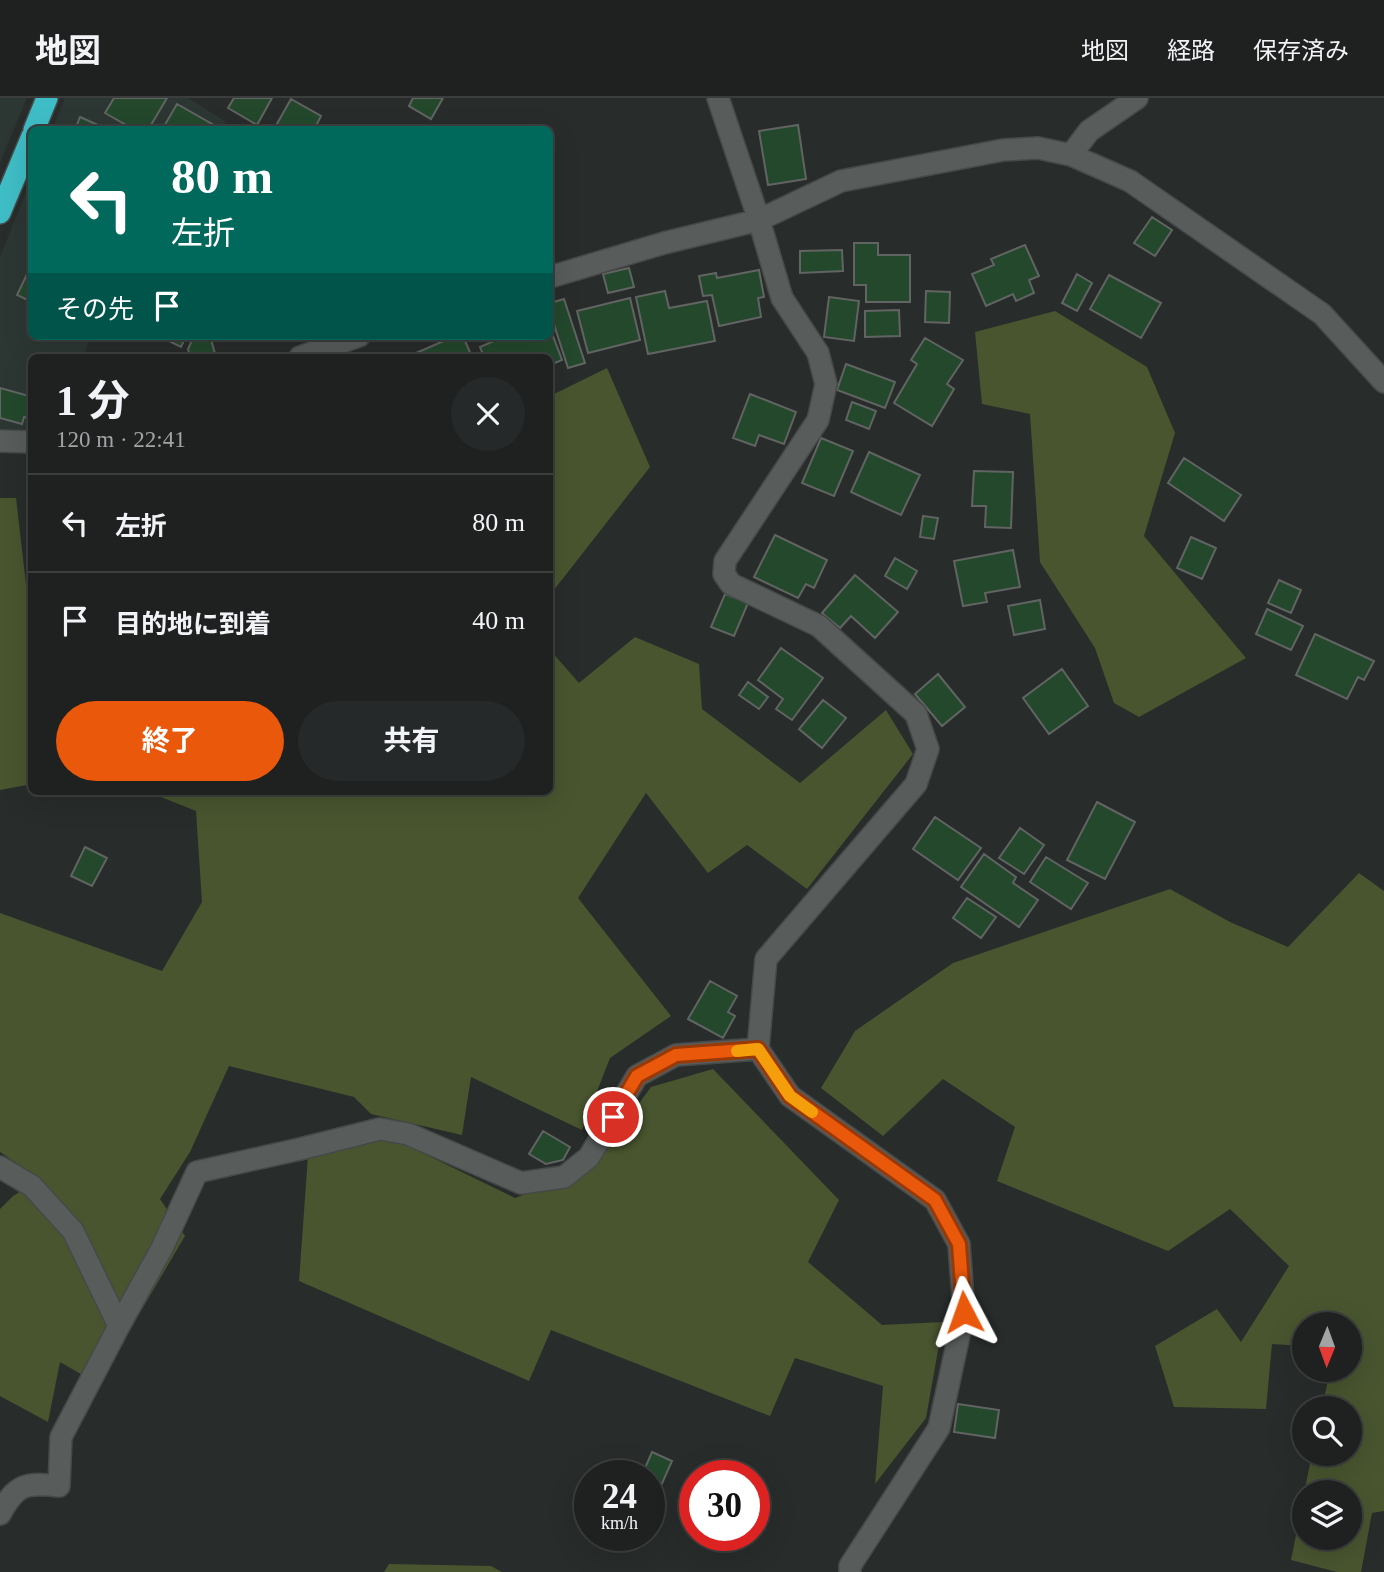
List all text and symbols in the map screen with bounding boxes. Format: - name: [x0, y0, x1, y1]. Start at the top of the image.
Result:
- text: 地図: [35, 33, 101, 69]
- text: 地図: [1081, 38, 1129, 64]
- text: 経路: [1167, 38, 1215, 64]
- text: 保存済み: [1253, 38, 1349, 64]
- text: 80 m: [171, 149, 273, 204]
- icon: left: [56, 154, 147, 245]
- text: 左折: [171, 215, 235, 251]
- icon: arrive: [148, 287, 186, 325]
- text: その先: [56, 295, 134, 324]
- button: close: [451, 377, 525, 451]
- text: 1 分: [56, 378, 130, 424]
- text: 120 m · 22:41: [56, 427, 186, 452]
- icon: left: [56, 504, 94, 542]
- text: 80 m: [472, 508, 525, 537]
- text: 左折: [115, 512, 167, 541]
- icon: arrive: [56, 602, 94, 640]
- text: 40 m: [472, 606, 525, 635]
- text: 目的地に到着: [115, 610, 271, 639]
- button: 終了: [56, 701, 284, 781]
- button: 共有: [298, 701, 525, 781]
- pin: [583, 1087, 643, 1147]
- icon: arrive: [594, 1098, 632, 1136]
- position arrow: [927, 1275, 1001, 1349]
- north arrow: [1292, 1312, 1362, 1382]
- map controls: [1292, 1312, 1362, 1550]
- button: search: [1292, 1396, 1362, 1466]
- speed limit sign: 30: [679, 1460, 770, 1551]
- text: 24: [602, 1477, 637, 1516]
- button: layers: [1292, 1480, 1362, 1550]
- text: km/h: [601, 1513, 638, 1533]

